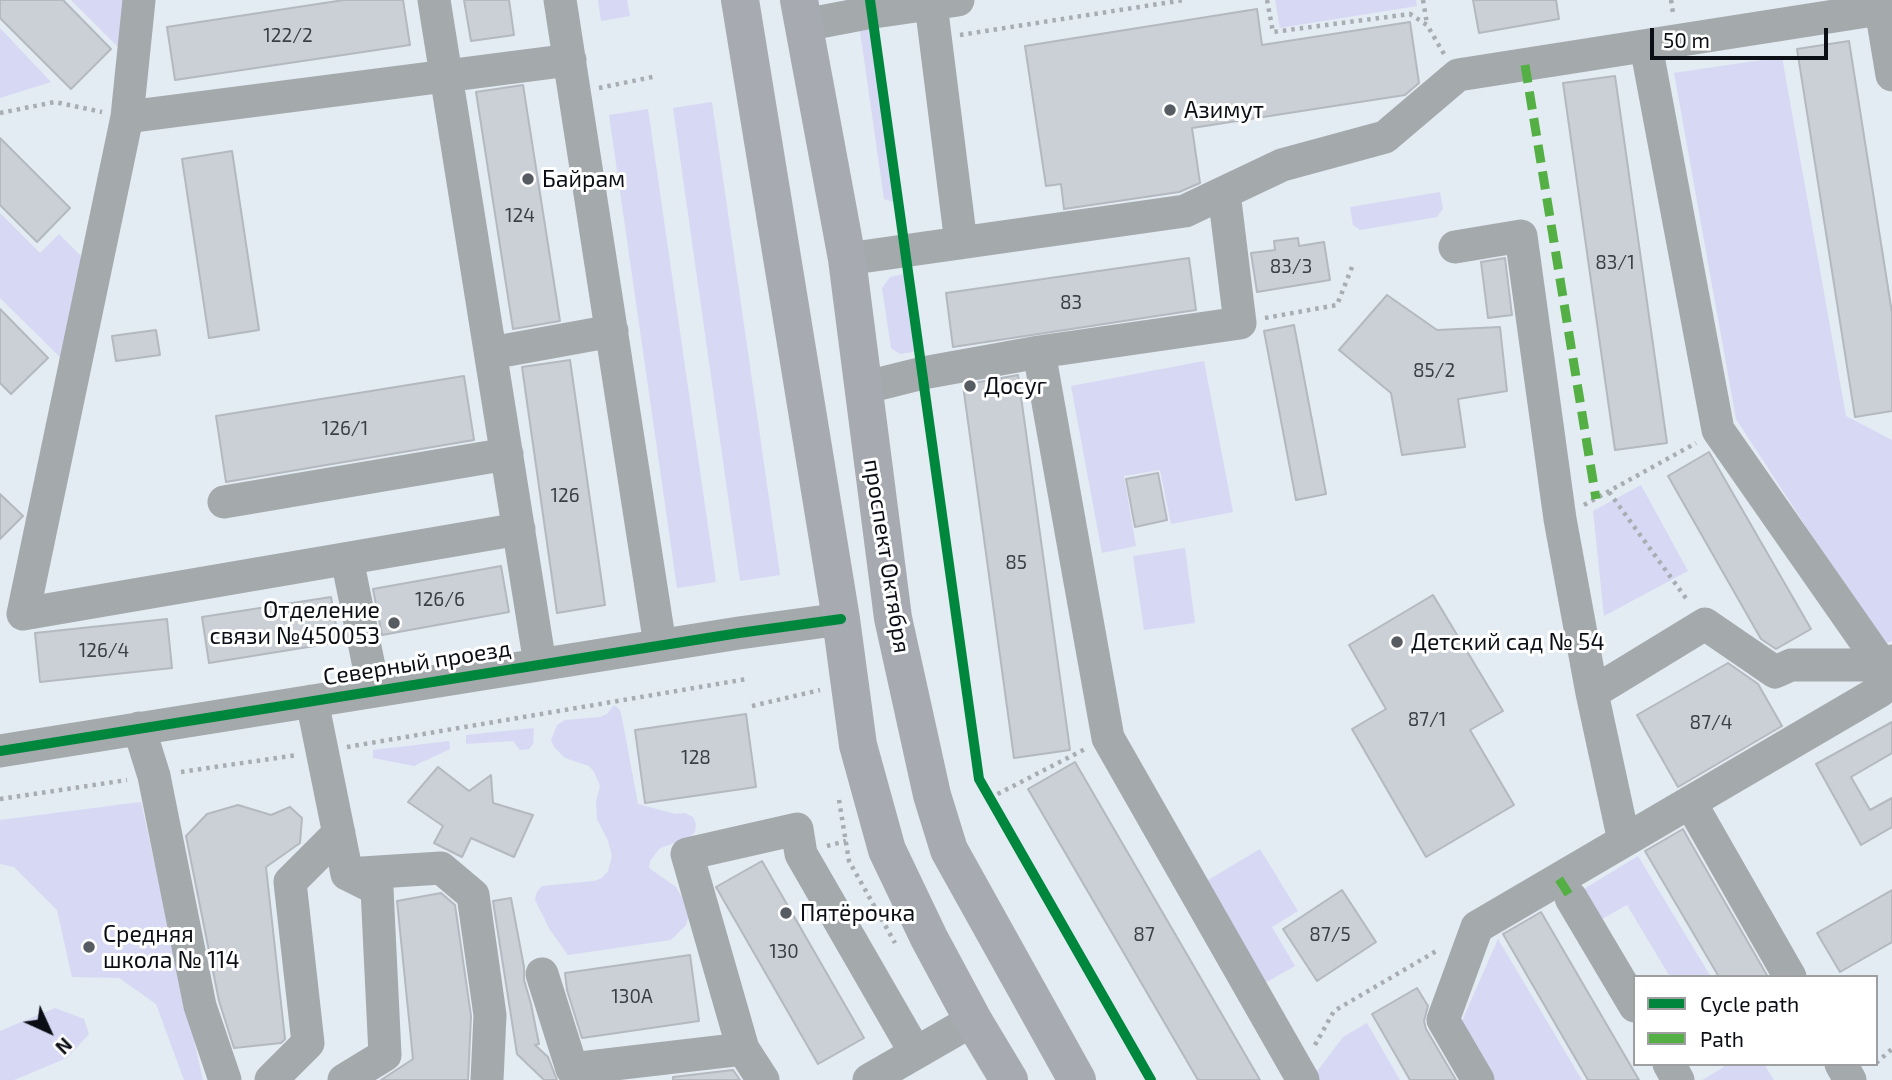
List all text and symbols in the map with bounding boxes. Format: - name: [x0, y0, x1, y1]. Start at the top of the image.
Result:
- scale bar: [1654, 14, 1832, 58]
- house number: 122/2: [263, 25, 313, 47]
- text: 50 m: [1663, 27, 1710, 52]
- place label: Азимут: [1184, 96, 1264, 124]
- marker: Азимут: [1162, 102, 1178, 118]
- place label: Байрам: [542, 165, 625, 193]
- marker: Байрам: [520, 171, 536, 187]
- house number: 124: [505, 205, 535, 227]
- house number: 83/1: [1595, 252, 1635, 274]
- house number: 83/3: [1270, 256, 1312, 278]
- house number: 83: [1060, 292, 1082, 314]
- house number: 85/2: [1413, 360, 1455, 382]
- place label: Досуг: [984, 372, 1047, 400]
- marker: Досуг: [962, 378, 978, 394]
- house number: 126/1: [322, 418, 368, 440]
- street label: проспект Октября: [858, 457, 916, 655]
- house number: 126: [550, 485, 580, 507]
- house number: 85: [1005, 552, 1027, 574]
- house number: 126/6: [415, 589, 465, 611]
- place label: Отделение связи №450053: [210, 596, 380, 650]
- marker: Отделение связи №450053: [386, 615, 402, 631]
- place label: Детский сад № 54: [1411, 628, 1605, 656]
- marker: Детский сад № 54: [1389, 634, 1405, 650]
- street label: Северный проезд: [321, 635, 513, 691]
- house number: 126/4: [79, 640, 129, 662]
- house number: 87/1: [1408, 709, 1446, 731]
- house number: 87/4: [1690, 712, 1732, 734]
- house number: 128: [681, 747, 711, 769]
- place label: Пятёрочка: [800, 899, 915, 927]
- marker: Пятёрочка: [778, 905, 794, 921]
- place label: Средняя школа № 114: [103, 920, 240, 974]
- house number: 87: [1133, 924, 1155, 946]
- house number: 87/5: [1309, 924, 1351, 946]
- marker: Средняя школа № 114: [81, 939, 97, 955]
- house number: 130: [769, 941, 799, 963]
- legend: [1633, 975, 1878, 1066]
- house number: 130А: [611, 986, 653, 1008]
- text: Cycle path: [1700, 991, 1799, 1016]
- north arrow: [14, 996, 84, 1066]
- text: Path: [1700, 1026, 1744, 1051]
- text: N: [51, 1033, 77, 1059]

